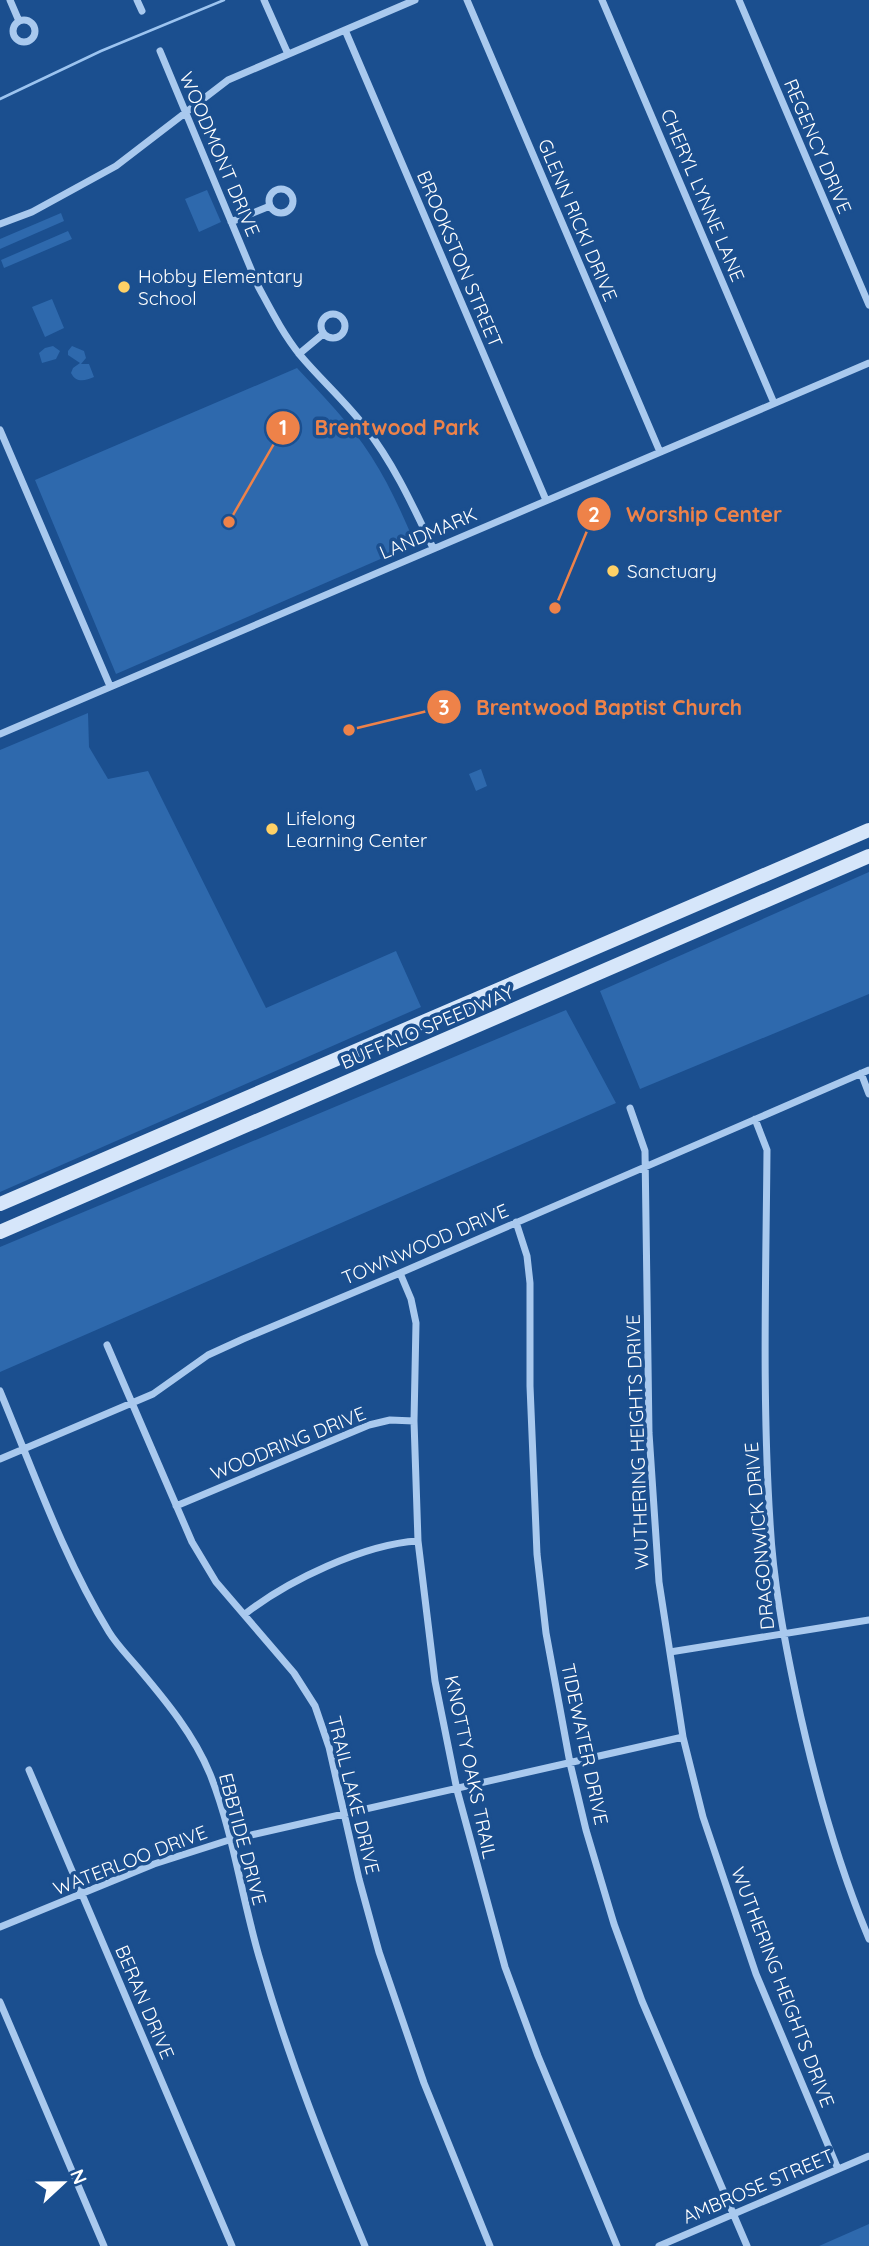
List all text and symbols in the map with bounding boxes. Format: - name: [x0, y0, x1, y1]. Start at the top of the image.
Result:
- street label: WOODMONT DRIVE: [174, 68, 266, 240]
- street label: REGENCY DRIVE: [779, 75, 857, 217]
- street label: CHERYL LYNNE LANE: [656, 105, 750, 285]
- street label: GLENN RICKI DRIVE: [533, 135, 623, 305]
- street label: BROOKSTON STREET: [412, 167, 508, 351]
- place label: Hobby Elementary School: [138, 264, 303, 310]
- marker: Hobby Elementary School: [116, 279, 132, 295]
- callout: Brentwood Park: [266, 407, 494, 449]
- text: 1: [279, 414, 287, 440]
- text: Brentwood Park: [315, 414, 480, 440]
- callout: Worship Center: [577, 493, 796, 535]
- text: 2: [588, 501, 600, 527]
- text: Worship Center: [626, 501, 782, 527]
- street label: LANDMARK: [376, 502, 480, 564]
- place label: Sanctuary: [627, 559, 717, 583]
- marker: Sanctuary: [605, 563, 621, 579]
- callout: Brentwood Baptist Church: [427, 686, 756, 728]
- text: 3: [438, 694, 450, 720]
- text: Brentwood Baptist Church: [476, 694, 742, 720]
- place label: Lifelong Learning Center: [286, 806, 428, 852]
- marker: Lifelong Learning Center: [264, 821, 280, 837]
- street label: BUFFALO SPEEDWAY: [337, 979, 518, 1074]
- street label: TOWNWOOD DRIVE: [338, 1198, 512, 1290]
- street label: WUTHERING HEIGHTS DRIVE: [621, 1314, 653, 1570]
- street label: WOODRING DRIVE: [207, 1401, 369, 1485]
- street label: DRAGONWICK DRIVE: [739, 1441, 779, 1631]
- street label: TIDEWATER DRIVE: [556, 1661, 614, 1827]
- street label: KNOTTY OAKS TRAIL: [440, 1673, 502, 1861]
- street label: TRAIL LAKE DRIVE: [323, 1713, 385, 1877]
- street label: EBBTIDE DRIVE: [214, 1770, 272, 1908]
- street label: WATERLOO DRIVE: [50, 1820, 210, 1900]
- street label: WUTHERING HEIGHTS DRIVE: [726, 1863, 840, 2111]
- street label: BERAN DRIVE: [110, 1941, 180, 2063]
- street label: AMBROSE STREET: [679, 2143, 837, 2229]
- north arrow: [28, 2148, 98, 2218]
- text: N: [65, 2166, 93, 2188]

